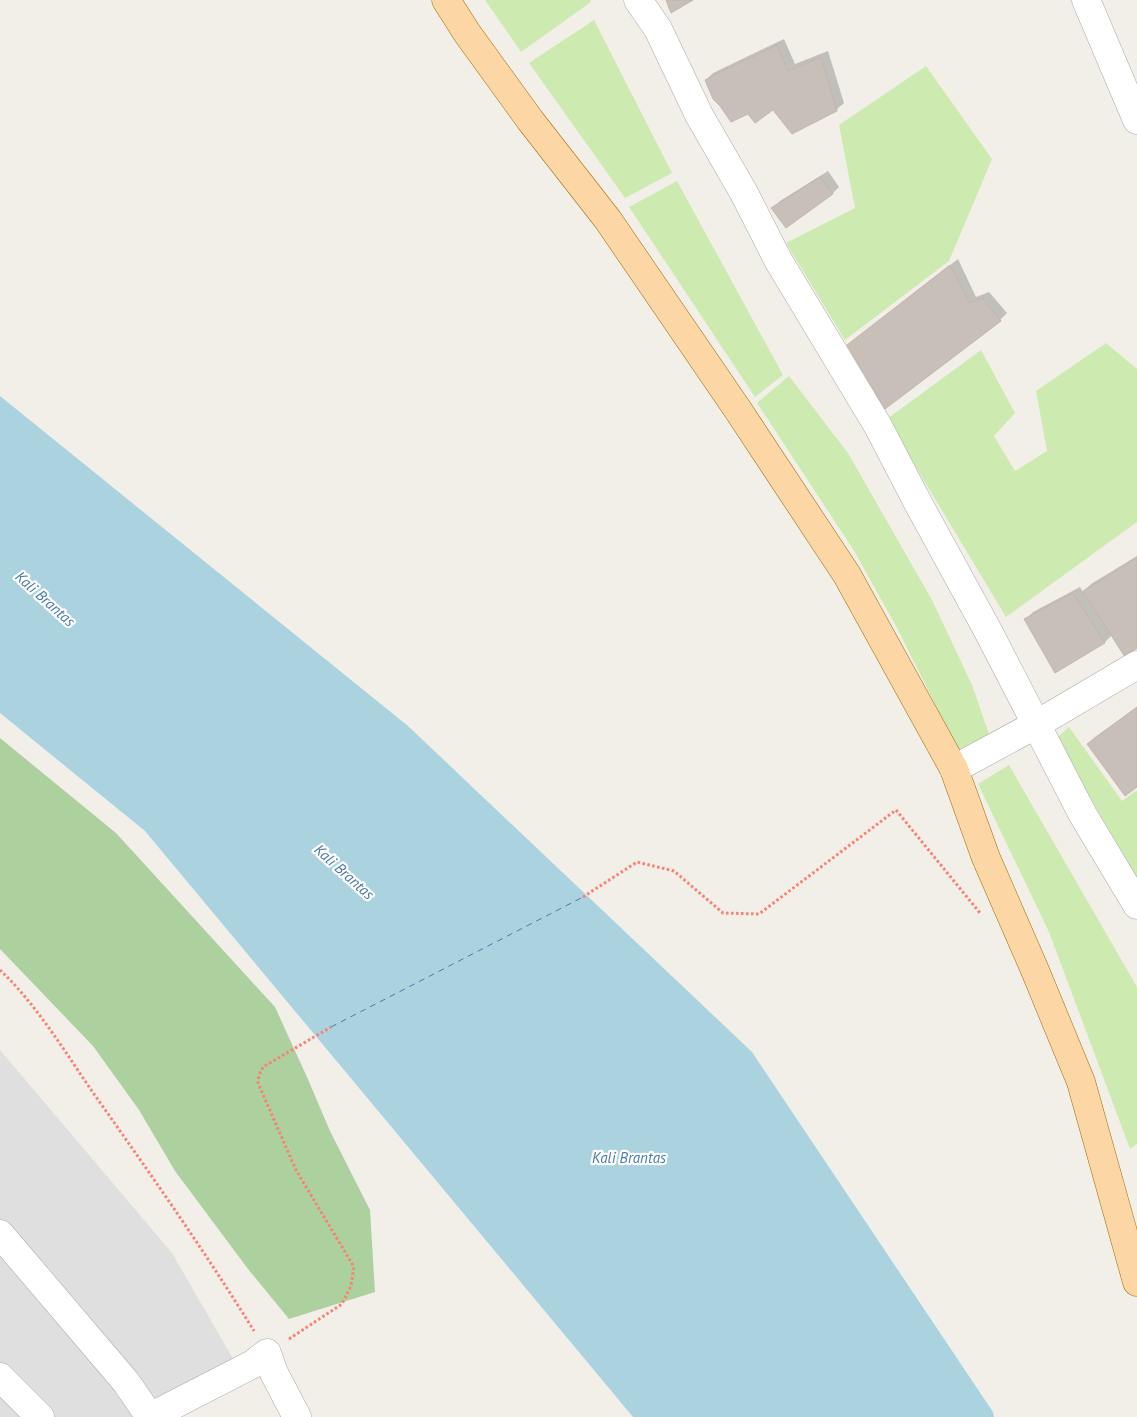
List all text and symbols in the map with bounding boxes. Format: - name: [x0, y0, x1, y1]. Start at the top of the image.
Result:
- water label: Kali Brantas: [12, 567, 79, 630]
- water label: Kali Brantas: [311, 840, 378, 903]
- water label: Kali Brantas: [592, 1148, 666, 1167]

